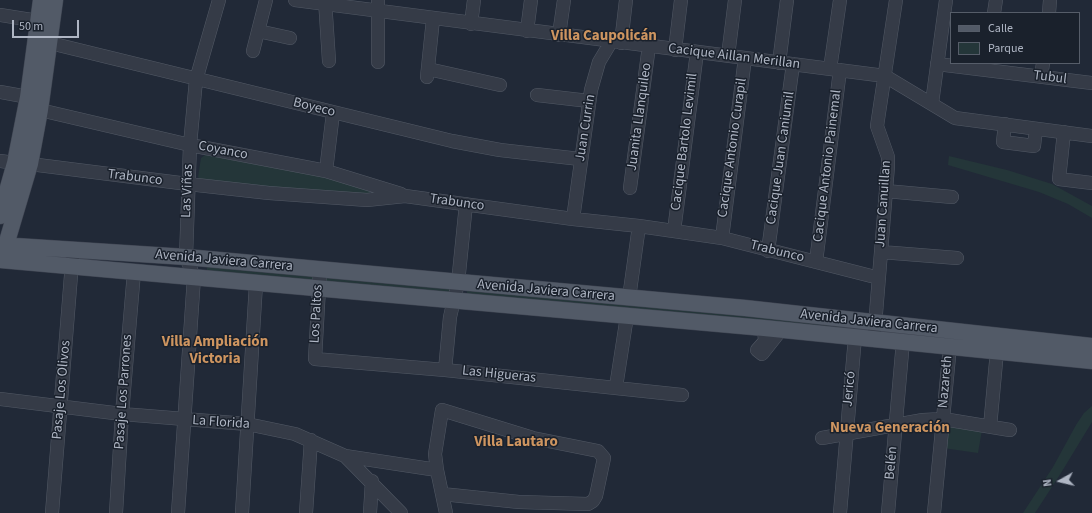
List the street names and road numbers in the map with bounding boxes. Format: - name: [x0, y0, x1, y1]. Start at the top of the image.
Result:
- street label: Cacique Aillan Merillan: [667, 41, 801, 73]
- street label: Juanita Llanquileo: [624, 62, 656, 172]
- street label: Tubul: [1032, 68, 1068, 88]
- street label: Cacique Bartolo Levimil: [668, 72, 702, 212]
- street label: Cacique Antonio Curapil: [715, 77, 751, 219]
- street label: Cacique Antonio Painemal: [810, 89, 846, 243]
- street label: Cacique Juan Caniumil: [763, 90, 799, 226]
- street label: Juan Currin: [572, 93, 600, 163]
- street label: Boyeco: [291, 95, 337, 121]
- street label: Coyanco: [197, 138, 249, 164]
- street label: Juan Canuillan: [873, 160, 895, 248]
- street label: Las Viñas: [179, 164, 197, 218]
- street label: Trabunco: [107, 166, 163, 190]
- street label: Trabunco: [429, 191, 485, 215]
- street label: Trabunco: [748, 237, 806, 267]
- street label: Avenida Javiera Carrera: [155, 247, 293, 275]
- street label: Avenida Javiera Carrera: [477, 277, 615, 305]
- street label: Los Paltos: [307, 284, 327, 344]
- street label: Avenida Javiera Carrera: [800, 306, 938, 338]
- street label: Pasaje Los Parrones: [112, 334, 136, 450]
- street label: Pasaje Los Olivos: [49, 340, 75, 440]
- street label: Nazareth: [935, 355, 957, 409]
- street label: Las Higueras: [461, 363, 537, 387]
- street label: Jericó: [840, 371, 860, 407]
- street label: La Florida: [192, 413, 250, 433]
- street label: Belén: [882, 446, 902, 480]

